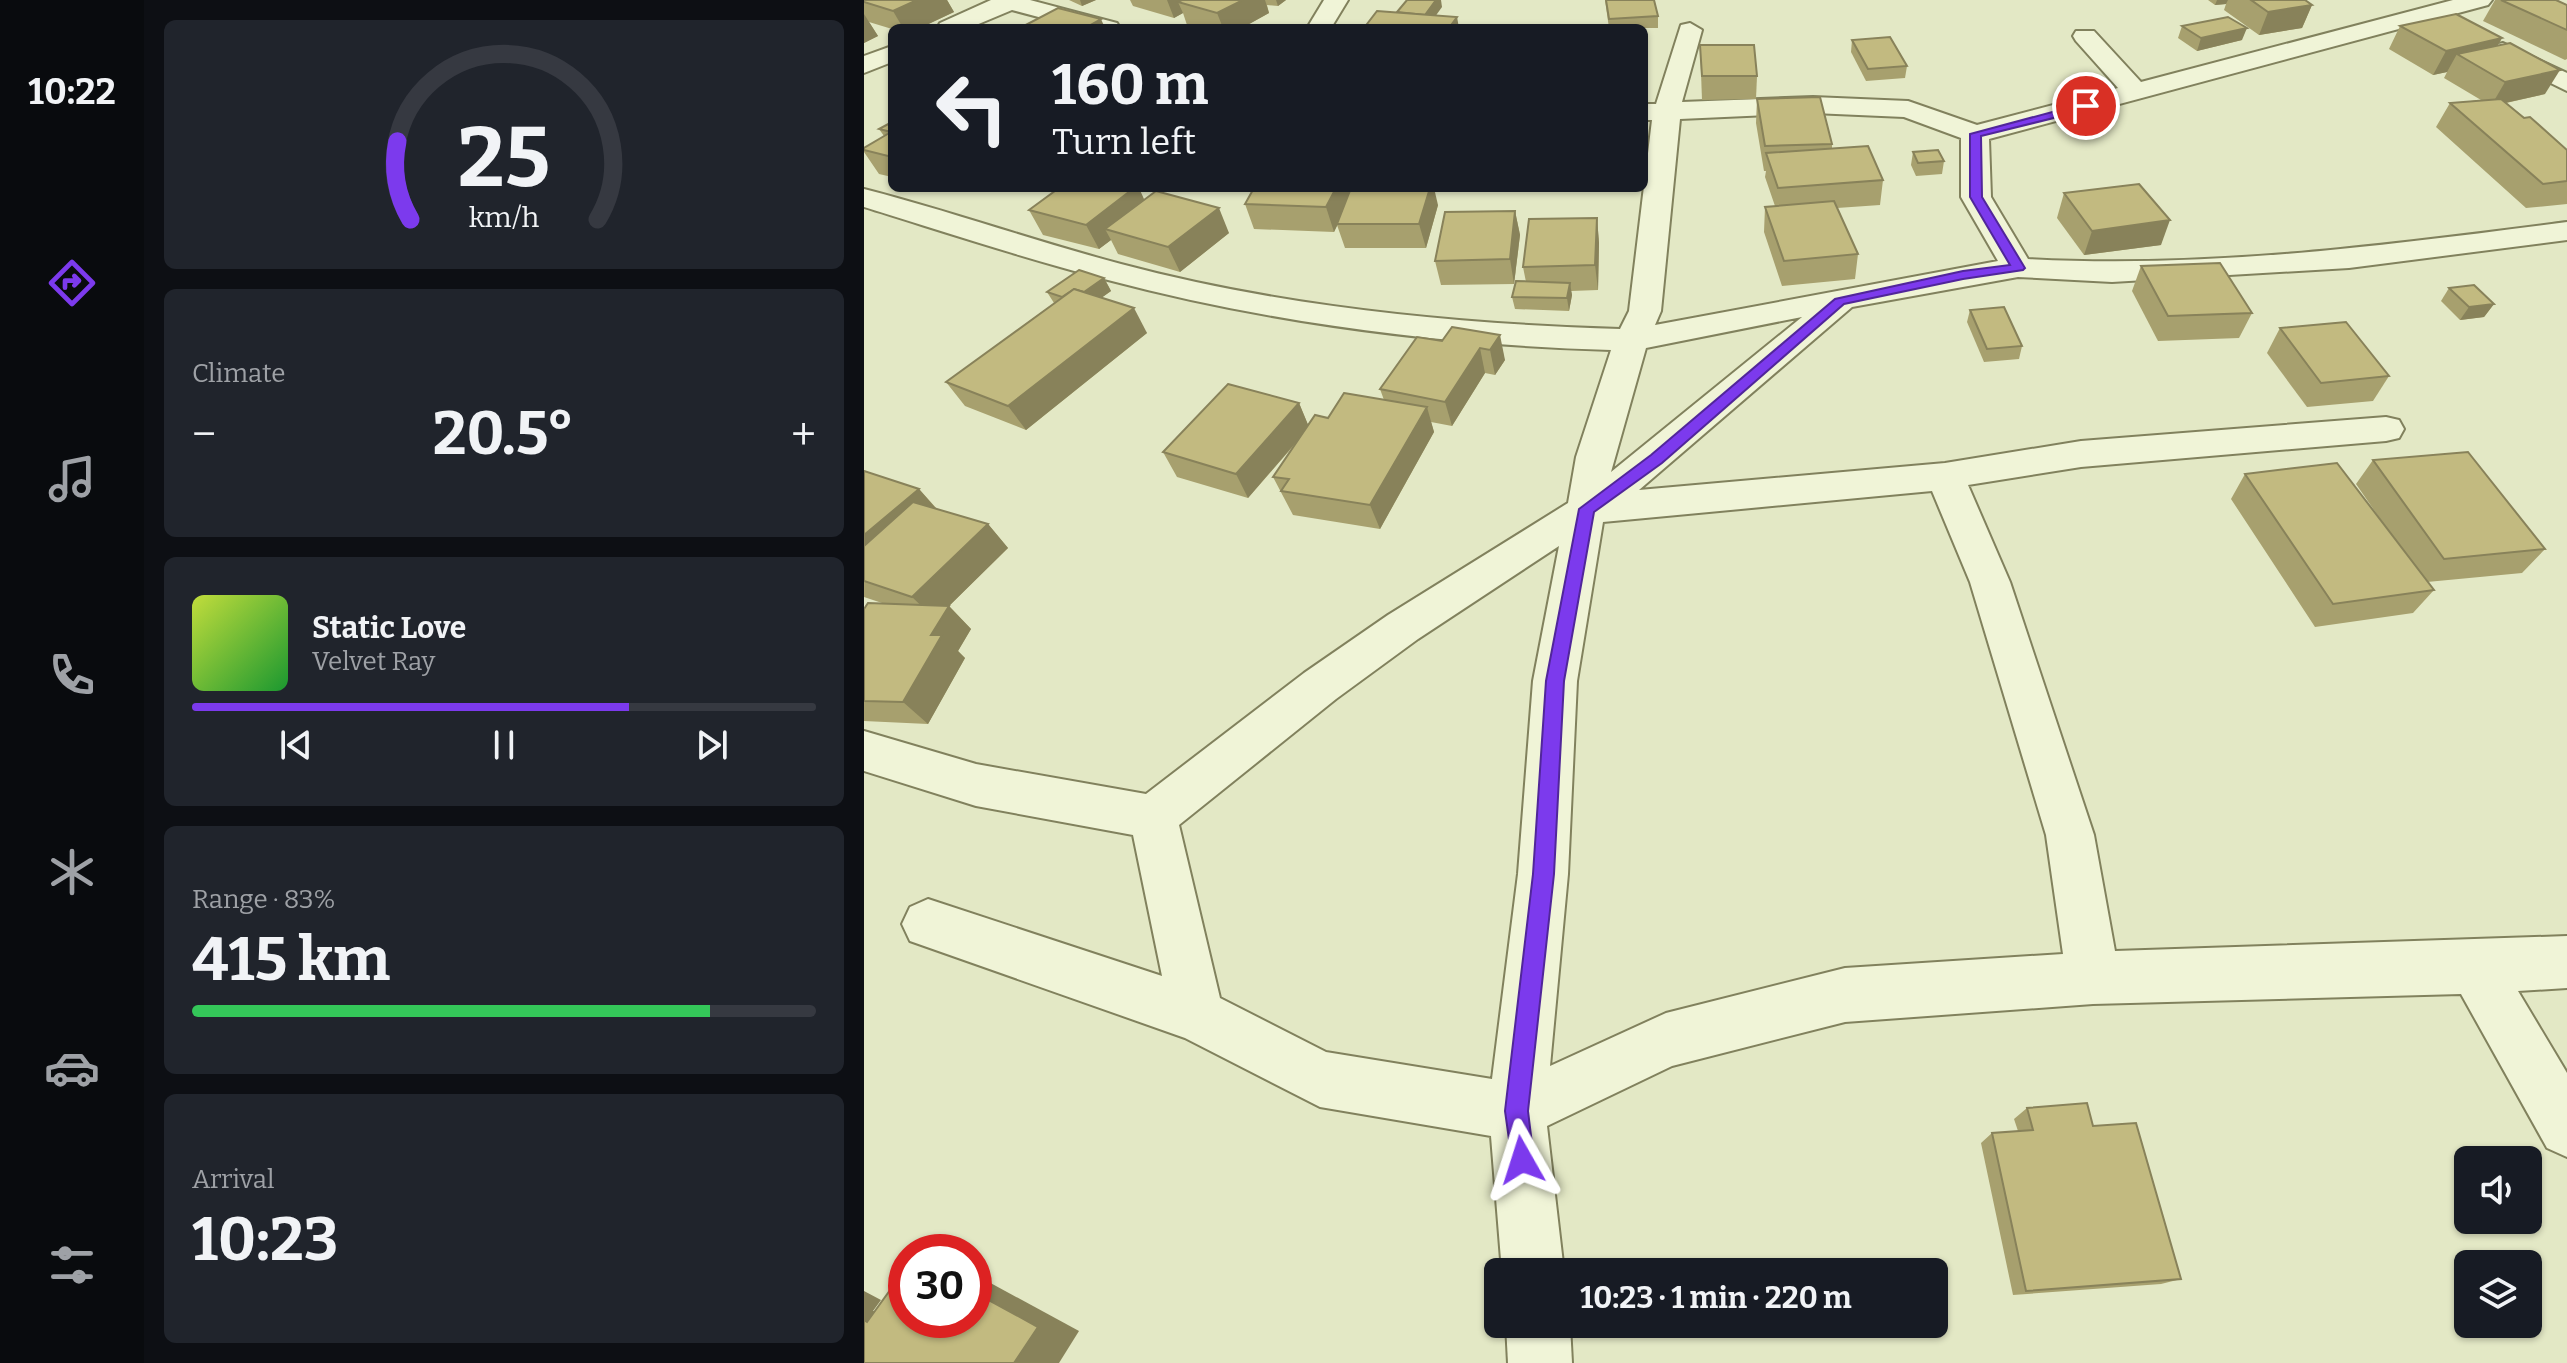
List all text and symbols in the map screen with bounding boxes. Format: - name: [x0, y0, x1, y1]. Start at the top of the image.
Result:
- text: 160 m: [1052, 52, 1208, 119]
- icon: left: [920, 56, 1024, 160]
- text: 10:22: [28, 70, 116, 114]
- pin: [2052, 72, 2120, 140]
- icon: arrive: [2064, 84, 2108, 128]
- text: 25: [458, 108, 550, 208]
- text: Turn left: [1052, 120, 1196, 164]
- text: km/h: [469, 200, 540, 235]
- icon: directions: [44, 255, 100, 311]
- text: Climate: [192, 358, 286, 389]
- text: 20.5°: [433, 398, 574, 470]
- text: −: [192, 408, 216, 461]
- text: +: [791, 408, 816, 461]
- icon: music: [44, 451, 100, 507]
- text: Static Love: [312, 610, 466, 646]
- text: Velvet Ray: [312, 646, 435, 677]
- icon: phone: [44, 647, 100, 703]
- icon: previous: [274, 723, 318, 767]
- icon: pause: [482, 723, 526, 767]
- icon: next: [690, 723, 734, 767]
- icon: climate: [44, 844, 100, 900]
- text: Range · 83%: [192, 884, 336, 915]
- text: 415 km: [192, 924, 390, 996]
- icon: car: [44, 1040, 100, 1096]
- position arrow: [1480, 1118, 1564, 1202]
- map controls: [2454, 1146, 2542, 1338]
- button: sound: [2454, 1146, 2542, 1234]
- text: Arrival: [192, 1164, 274, 1195]
- text: 10:23: [192, 1204, 338, 1276]
- speed limit sign: 30: [888, 1234, 992, 1338]
- icon: filters: [44, 1237, 100, 1293]
- button: layers: [2454, 1250, 2542, 1338]
- text: 10:23 · 1 min · 220 m: [1580, 1280, 1852, 1316]

